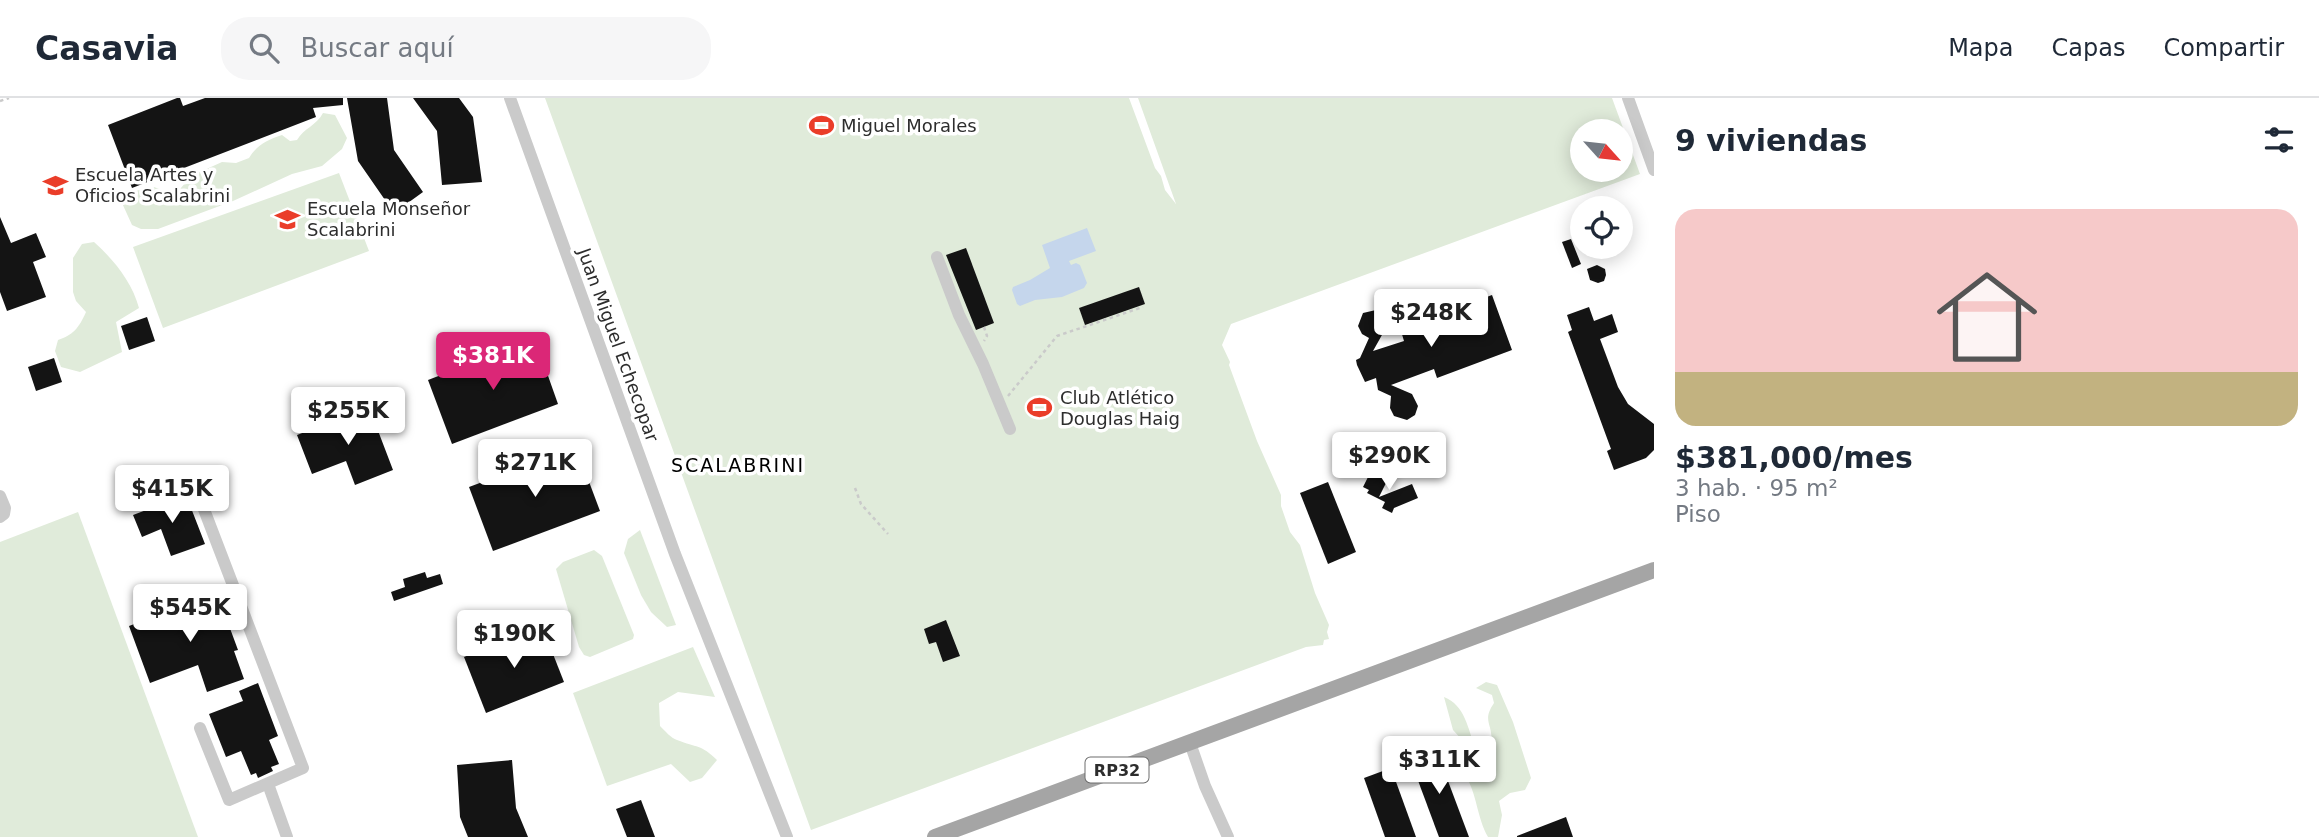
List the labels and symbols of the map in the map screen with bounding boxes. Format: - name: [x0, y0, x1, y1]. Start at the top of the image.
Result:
- sports icon: Miguel Morales: [807, 112, 835, 140]
- place label: Miguel Morales: [841, 115, 977, 136]
- north arrow: [1570, 119, 1633, 182]
- place label: Escuela Artes y Oficios Scalabrini: [75, 164, 230, 206]
- school or university icon: Escuela Artes y Oficios Scalabrini: [41, 171, 69, 199]
- place label: Escuela Monseñor Scalabrini: [307, 198, 471, 240]
- school or university icon: Escuela Monseñor Scalabrini: [273, 205, 301, 233]
- street label: Juan Miguel Echecopar: [573, 244, 664, 445]
- pin: $248K: [1382, 289, 1480, 349]
- pin: $381K: [444, 332, 542, 392]
- place label: Club Atlético Douglas Haig: [1060, 387, 1180, 429]
- pin: $255K: [299, 388, 397, 447]
- sports icon: Club Atlético Douglas Haig: [1026, 394, 1054, 422]
- pin: $290K: [1340, 432, 1438, 492]
- pin: $271K: [486, 440, 584, 499]
- district label: SCALABRINI: [671, 454, 805, 476]
- pin: $415K: [123, 466, 221, 525]
- pin: $545K: [141, 584, 239, 644]
- pin: $190K: [465, 610, 563, 670]
- pin: $311K: [1390, 736, 1488, 796]
- road number: RP32: [1086, 758, 1148, 782]

